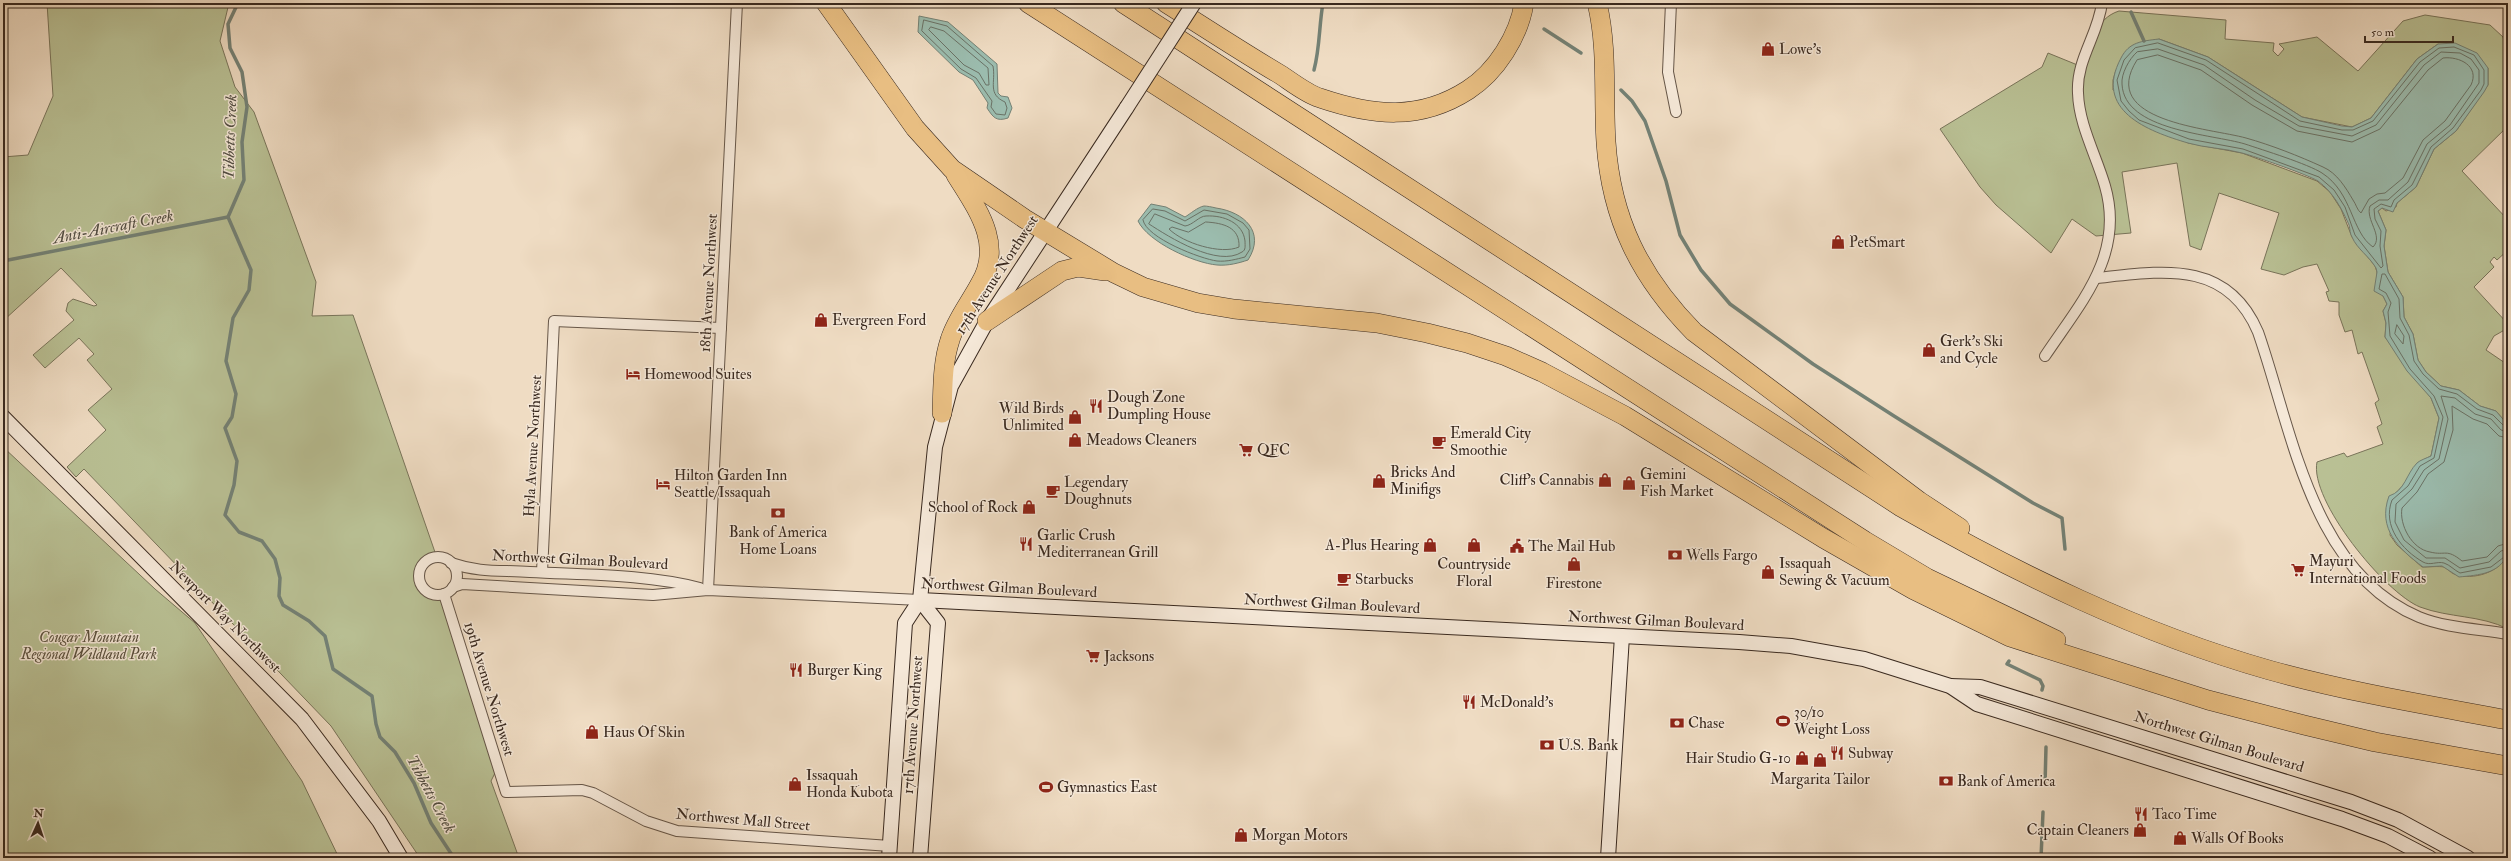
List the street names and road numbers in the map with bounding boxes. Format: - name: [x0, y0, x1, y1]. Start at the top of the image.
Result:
- street label: 17th Avenue Northwest: [951, 212, 1043, 338]
- street label: 18th Avenue Northwest: [696, 213, 722, 353]
- street label: Hyla Avenue Northwest: [520, 374, 546, 518]
- street label: Northwest Gilman Boulevard: [491, 546, 669, 574]
- street label: Newport Way Northwest: [164, 557, 285, 678]
- street label: Northwest Gilman Boulevard: [920, 574, 1098, 602]
- street label: Northwest Gilman Boulevard: [1243, 590, 1421, 618]
- street label: Northwest Gilman Boulevard: [1567, 607, 1745, 635]
- street label: 19th Avenue Northwest: [460, 620, 518, 759]
- street label: 17th Avenue Northwest: [899, 655, 927, 795]
- street label: Northwest Gilman Boulevard: [2132, 707, 2307, 777]
- street label: Northwest Mall Street: [675, 805, 811, 835]

